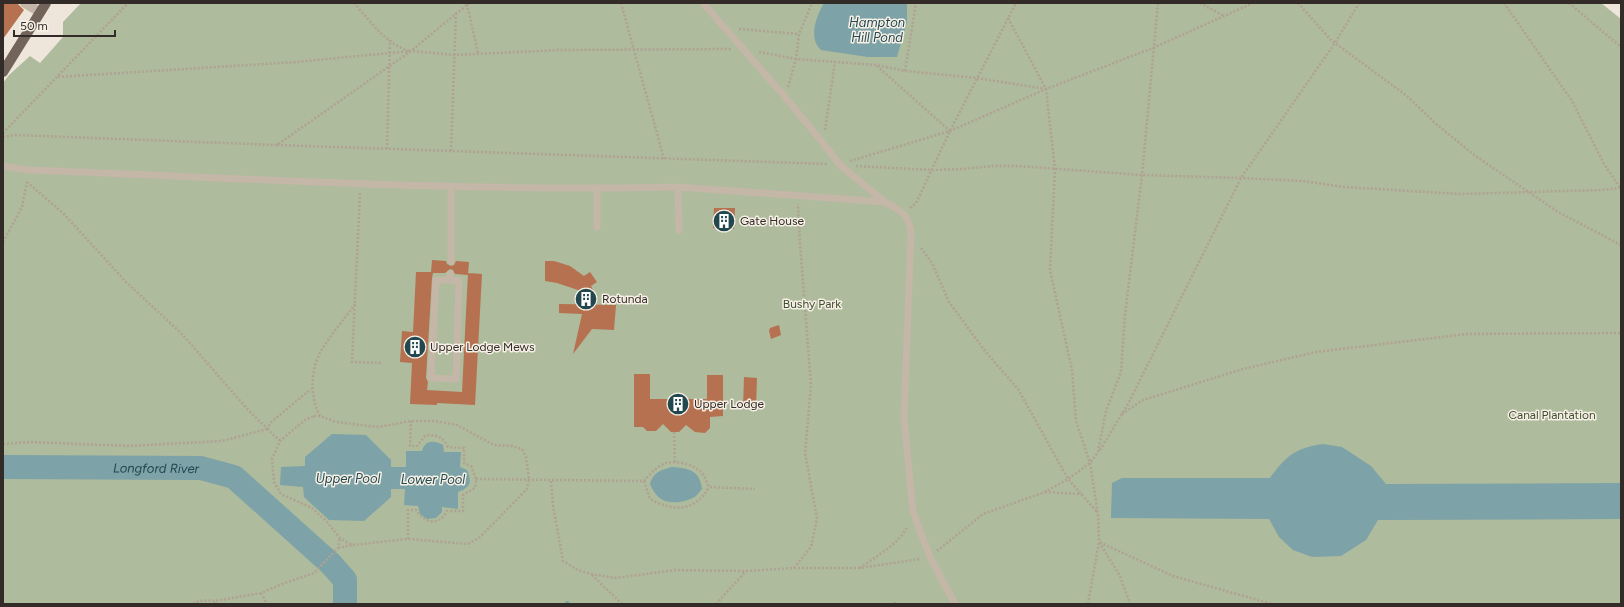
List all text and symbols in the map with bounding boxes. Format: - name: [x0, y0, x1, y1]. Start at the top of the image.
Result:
- scale bar: [14, 12, 115, 38]
- water label: Hampton Hill Pond: [849, 15, 905, 45]
- text: 50 m: [20, 19, 48, 33]
- building icon: Gate House: [711, 208, 737, 234]
- place label: Gate House: [740, 214, 805, 228]
- building icon: Rotunda: [573, 286, 599, 312]
- place label: Rotunda: [602, 292, 648, 306]
- park label: Bushy Park: [783, 297, 841, 311]
- building icon: Upper Lodge Mews: [402, 334, 428, 360]
- place label: Upper Lodge Mews: [430, 340, 535, 354]
- building icon: Upper Lodge: [665, 391, 691, 417]
- place label: Upper Lodge: [694, 397, 765, 411]
- park label: Canal Plantation: [1508, 408, 1596, 422]
- water label: Longford River: [113, 461, 200, 476]
- water label: Upper Pool: [316, 471, 380, 486]
- water label: Lower Pool: [401, 472, 465, 487]

